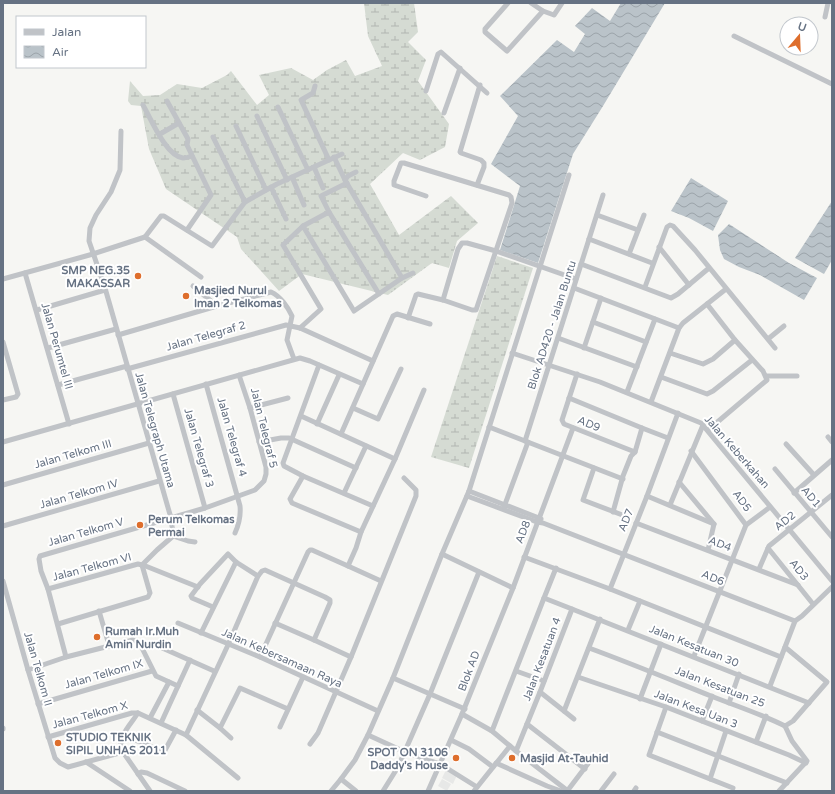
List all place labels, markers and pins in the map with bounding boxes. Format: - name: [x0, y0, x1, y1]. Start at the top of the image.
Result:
- place label: SMP NEG.35 MAKASSAR: [62, 264, 130, 290]
- marker: SMP NEG.35 MAKASSAR: [133, 271, 143, 281]
- place label: Masjied Nurul Iman 2 Telkomas: [194, 284, 282, 310]
- marker: Masjied Nurul Iman 2 Telkomas: [181, 291, 191, 301]
- place label: Perum Telkomas Permai: [148, 513, 235, 539]
- marker: Perum Telkomas Permai: [135, 520, 145, 530]
- place label: Rumah Ir.Muh Amin Nurdin: [105, 625, 179, 651]
- marker: Rumah Ir.Muh Amin Nurdin: [92, 632, 102, 642]
- place label: STUDIO TEKNIK SIPIL UNHAS 2011: [66, 731, 167, 757]
- marker: STUDIO TEKNIK SIPIL UNHAS 2011: [53, 738, 63, 748]
- place label: SPOT ON 3106 Daddy's House: [367, 746, 449, 773]
- place label: Masjid At-Tauhid: [520, 752, 608, 766]
- marker: SPOT ON 3106 Daddy's House: [451, 753, 461, 763]
- marker: Masjid At-Tauhid: [507, 753, 517, 763]

